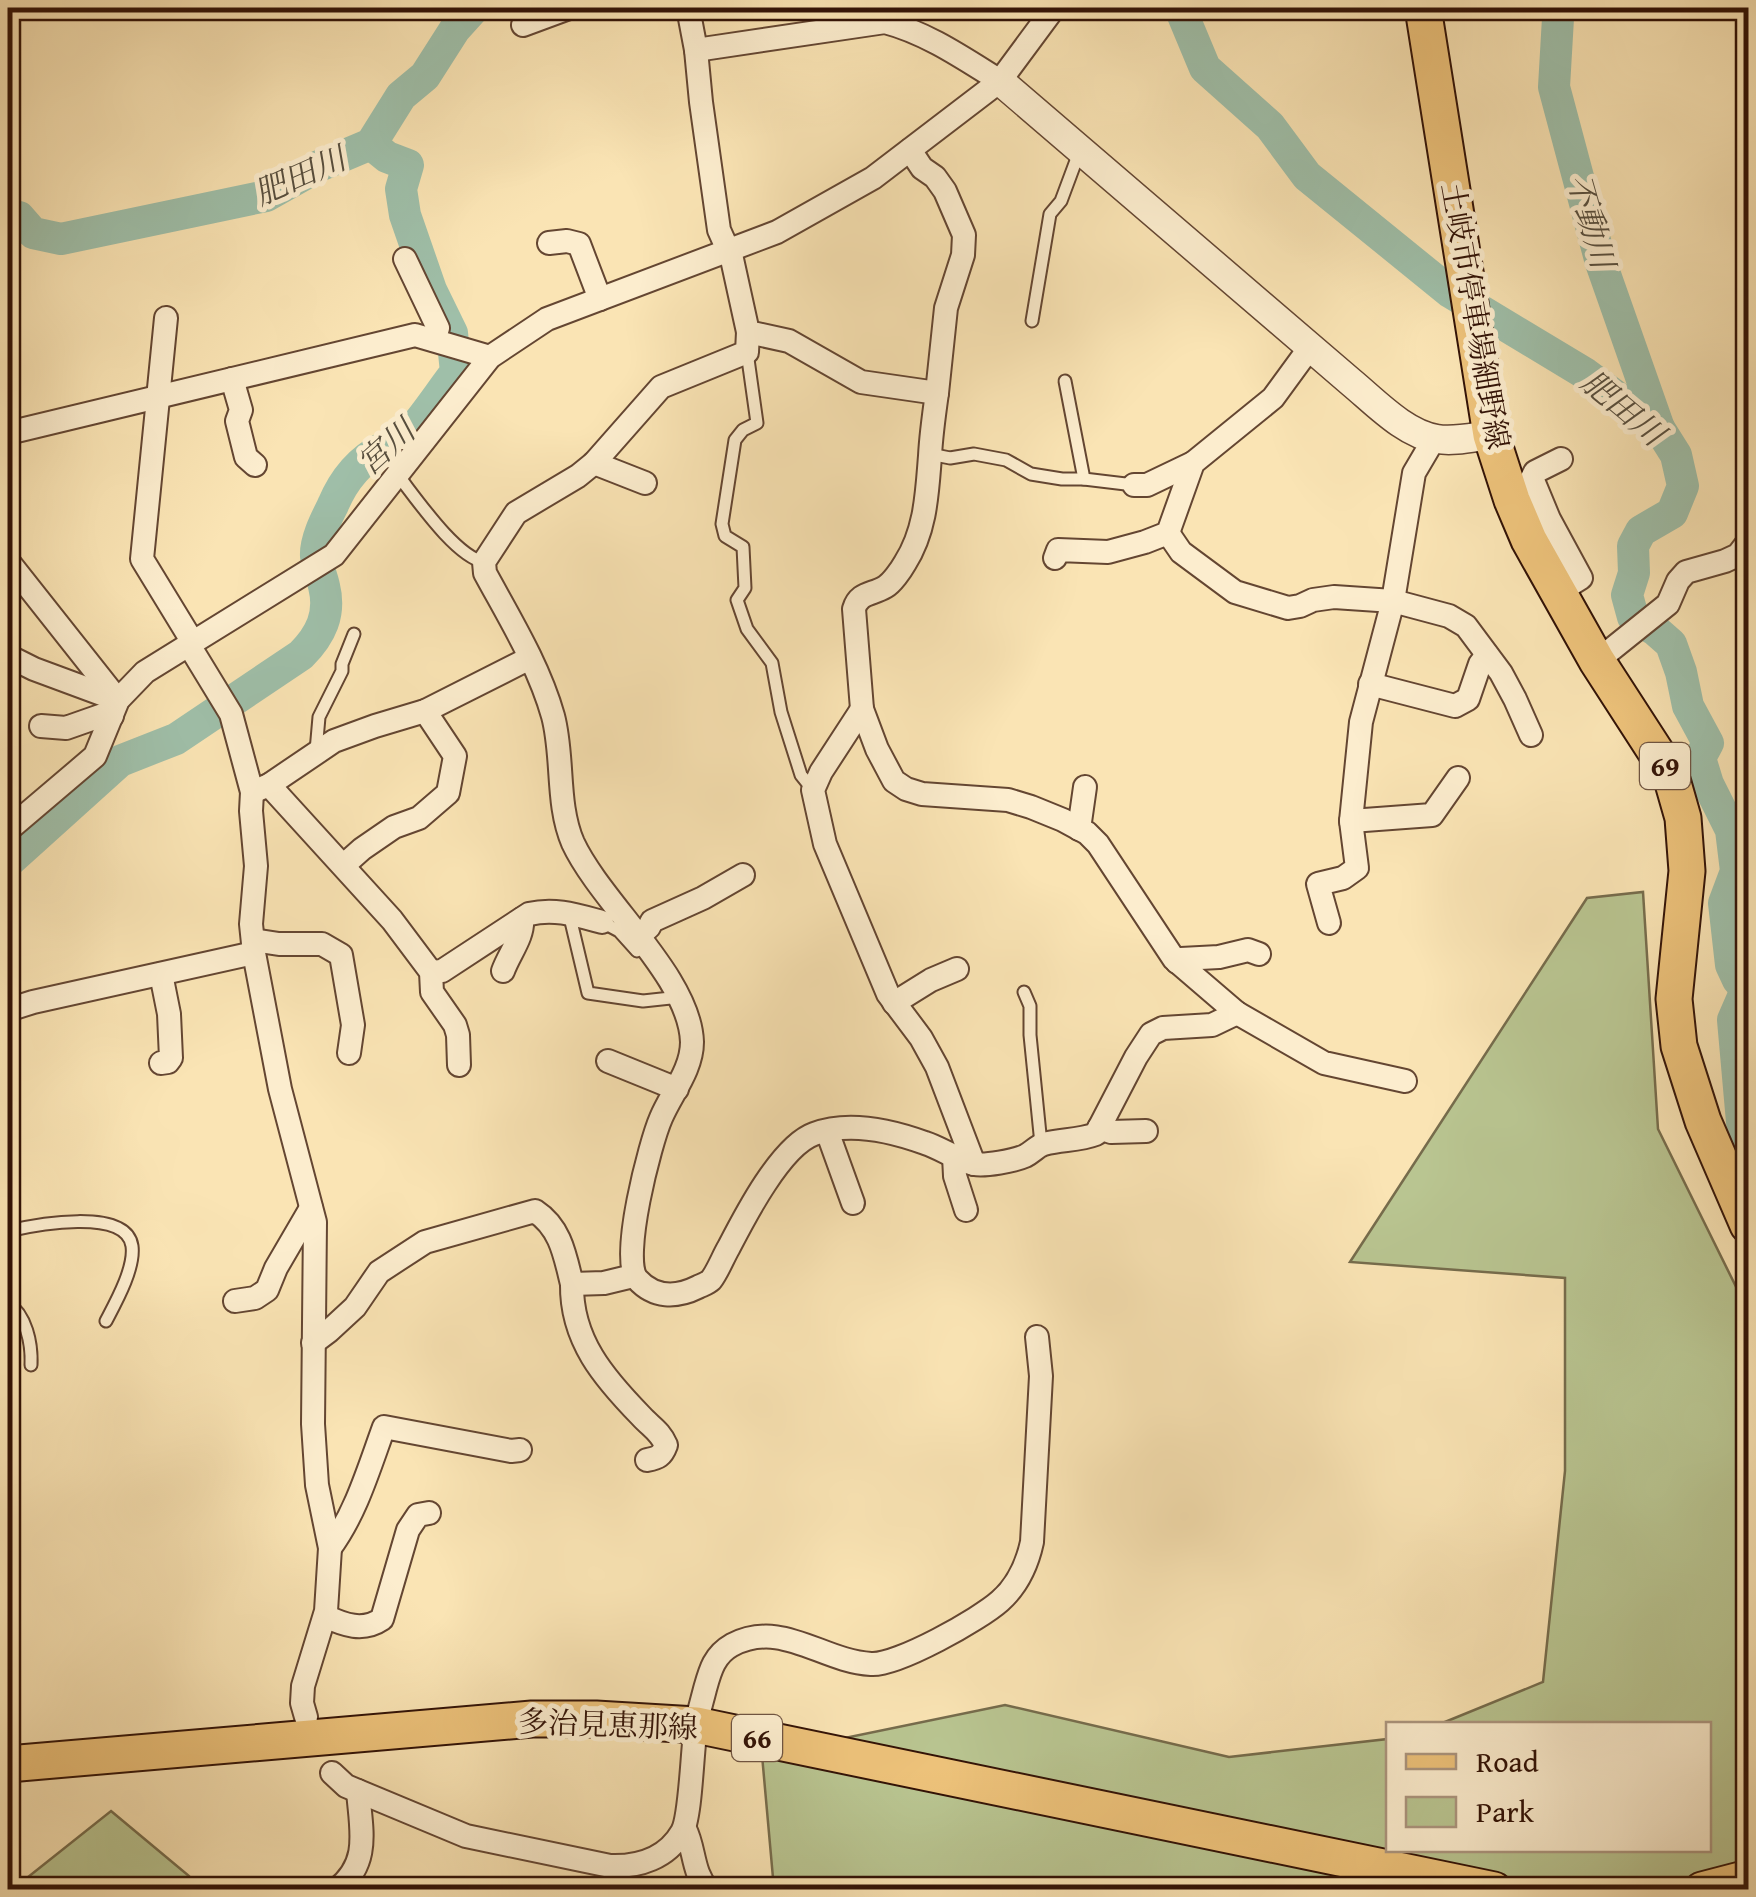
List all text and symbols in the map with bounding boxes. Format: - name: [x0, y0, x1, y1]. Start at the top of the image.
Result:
- water label: 肥田川: [246, 133, 356, 217]
- water label: 不動川: [1556, 168, 1628, 276]
- street label: 土岐市停車場細野線: [1431, 179, 1521, 453]
- water label: 肥田川: [1571, 359, 1677, 458]
- water label: 宮川: [346, 406, 427, 486]
- road number: 69: [1640, 743, 1690, 789]
- street label: 多治見恵那線: [517, 1699, 699, 1749]
- road number: 66: [732, 1715, 782, 1761]
- legend: [1386, 1722, 1711, 1852]
- text: Road: [1476, 1739, 1539, 1783]
- text: Park: [1476, 1789, 1535, 1833]

